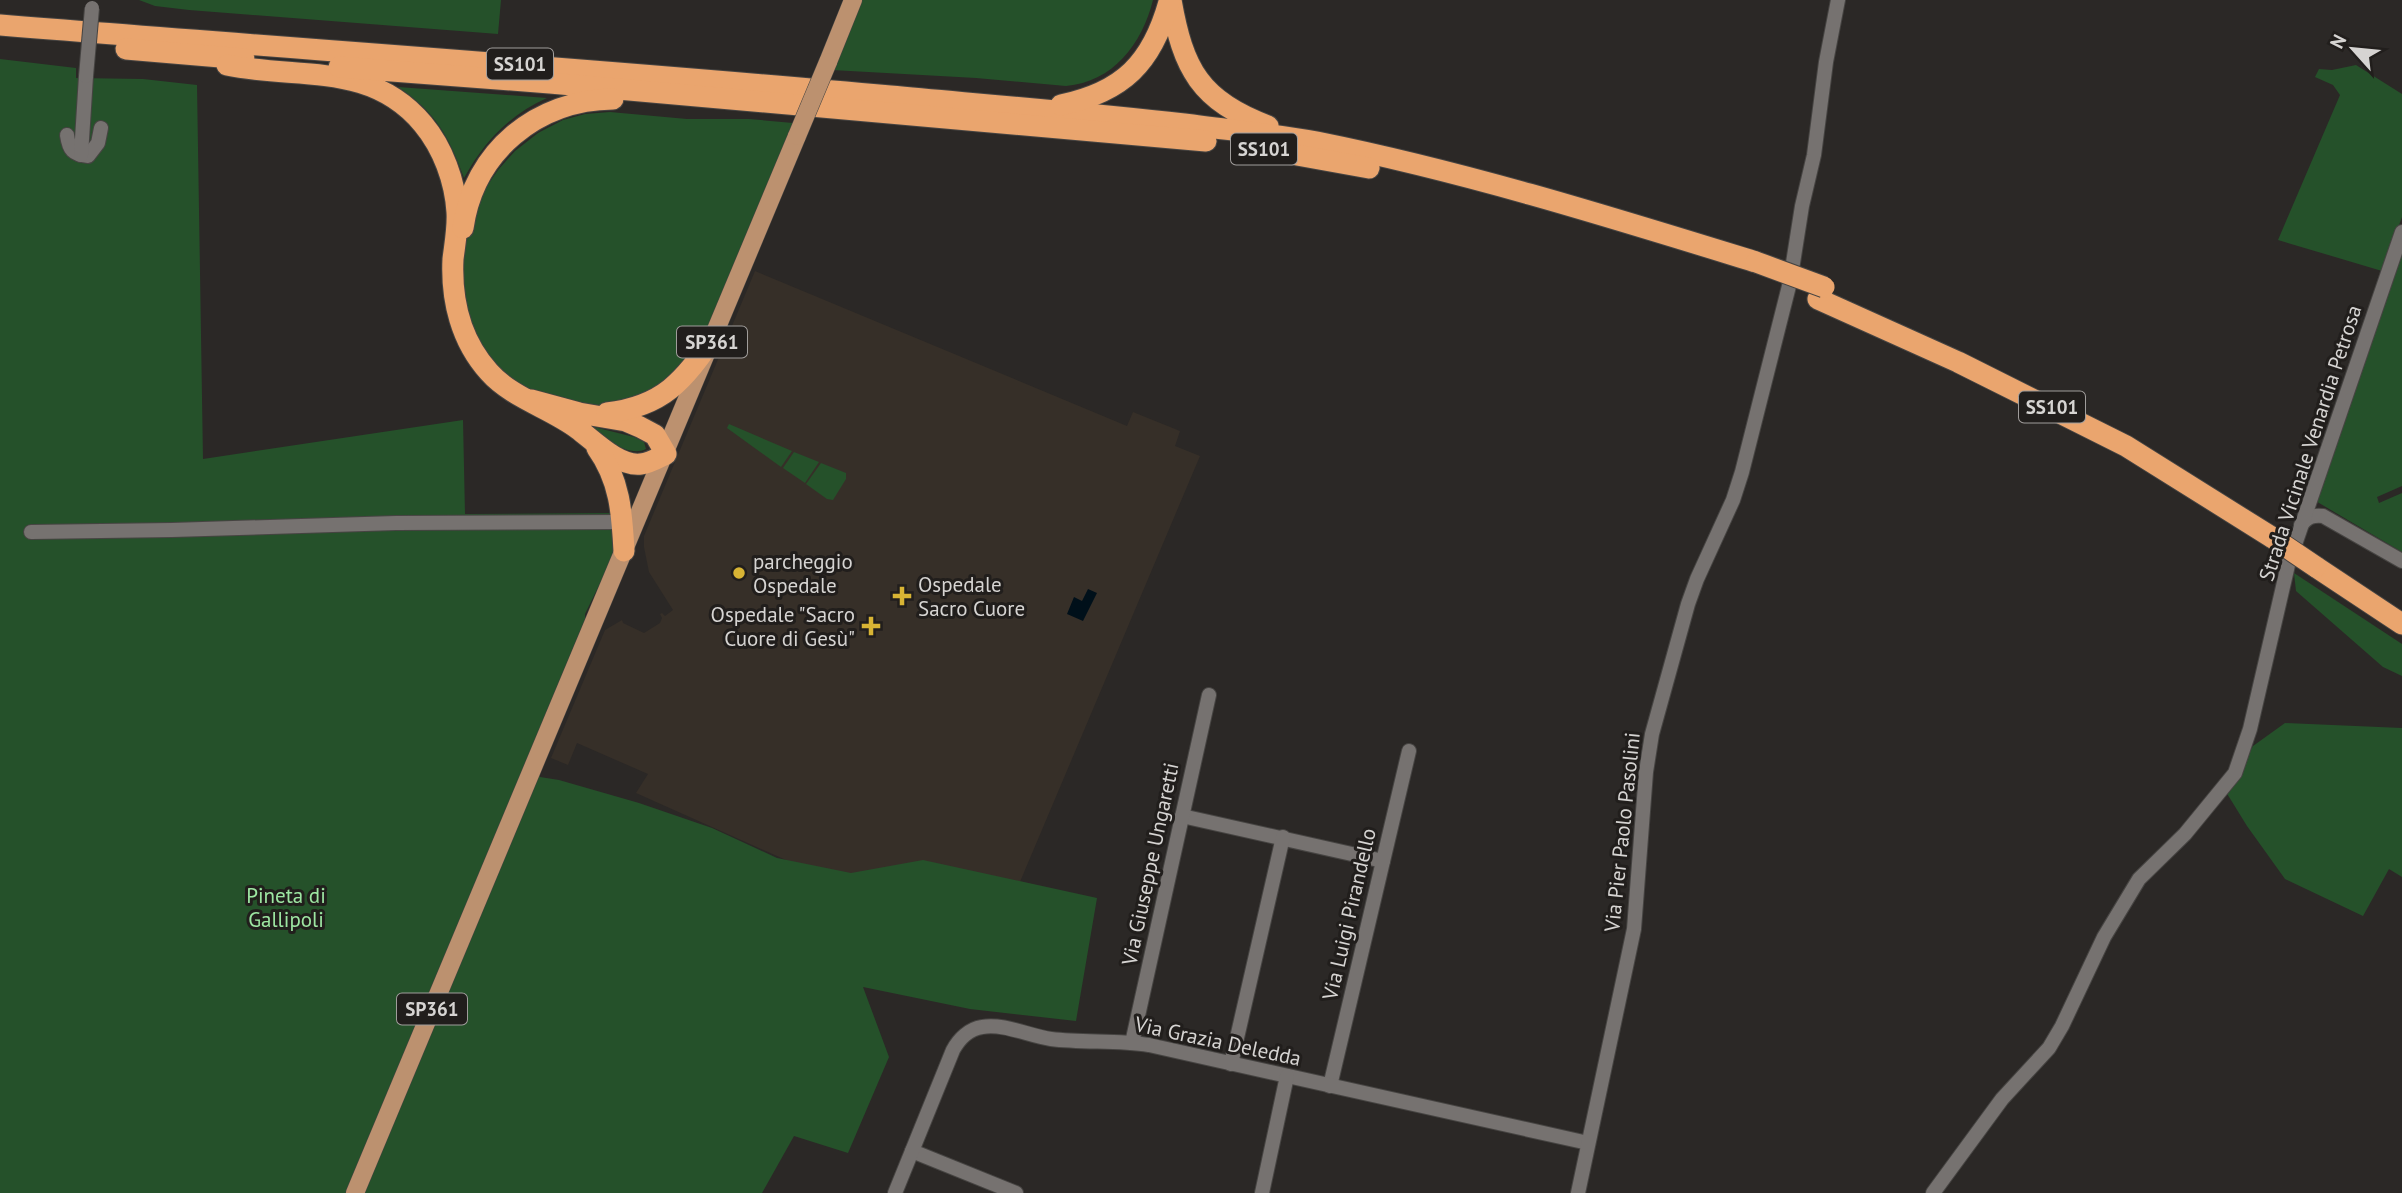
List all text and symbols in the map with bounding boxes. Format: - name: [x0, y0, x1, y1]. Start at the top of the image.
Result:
- north arrow: [2318, 14, 2388, 84]
- text: N: [2324, 30, 2351, 52]
- road number: SS101: [487, 48, 553, 80]
- road number: SS101: [1231, 134, 1297, 164]
- street label: Strada Vicinale Venardia Petrosa: [2253, 302, 2367, 584]
- road number: SP361: [677, 326, 747, 358]
- road number: SS101: [2019, 392, 2085, 422]
- place label: parcheggio Ospedale: [753, 548, 853, 599]
- marker: parcheggio Ospedale: [731, 565, 747, 581]
- place label: Ospedale Sacro Cuore: [918, 571, 1025, 622]
- marker: Ospedale Sacro Cuore: [892, 586, 912, 606]
- place label: Ospedale "Sacro Cuore di Gesù": [711, 601, 855, 652]
- marker: Ospedale "Sacro Cuore di Gesù": [861, 616, 881, 636]
- street label: Via Pier Paolo Pasolini: [1598, 731, 1646, 934]
- street label: Via Giuseppe Ungaretti: [1115, 760, 1185, 969]
- street label: Via Luigi Pirandello: [1316, 826, 1382, 1003]
- park label: Pineta di Gallipoli: [246, 882, 326, 933]
- road number: SP361: [397, 993, 467, 1024]
- street label: Via Grazia Deledda: [1131, 1010, 1304, 1072]

